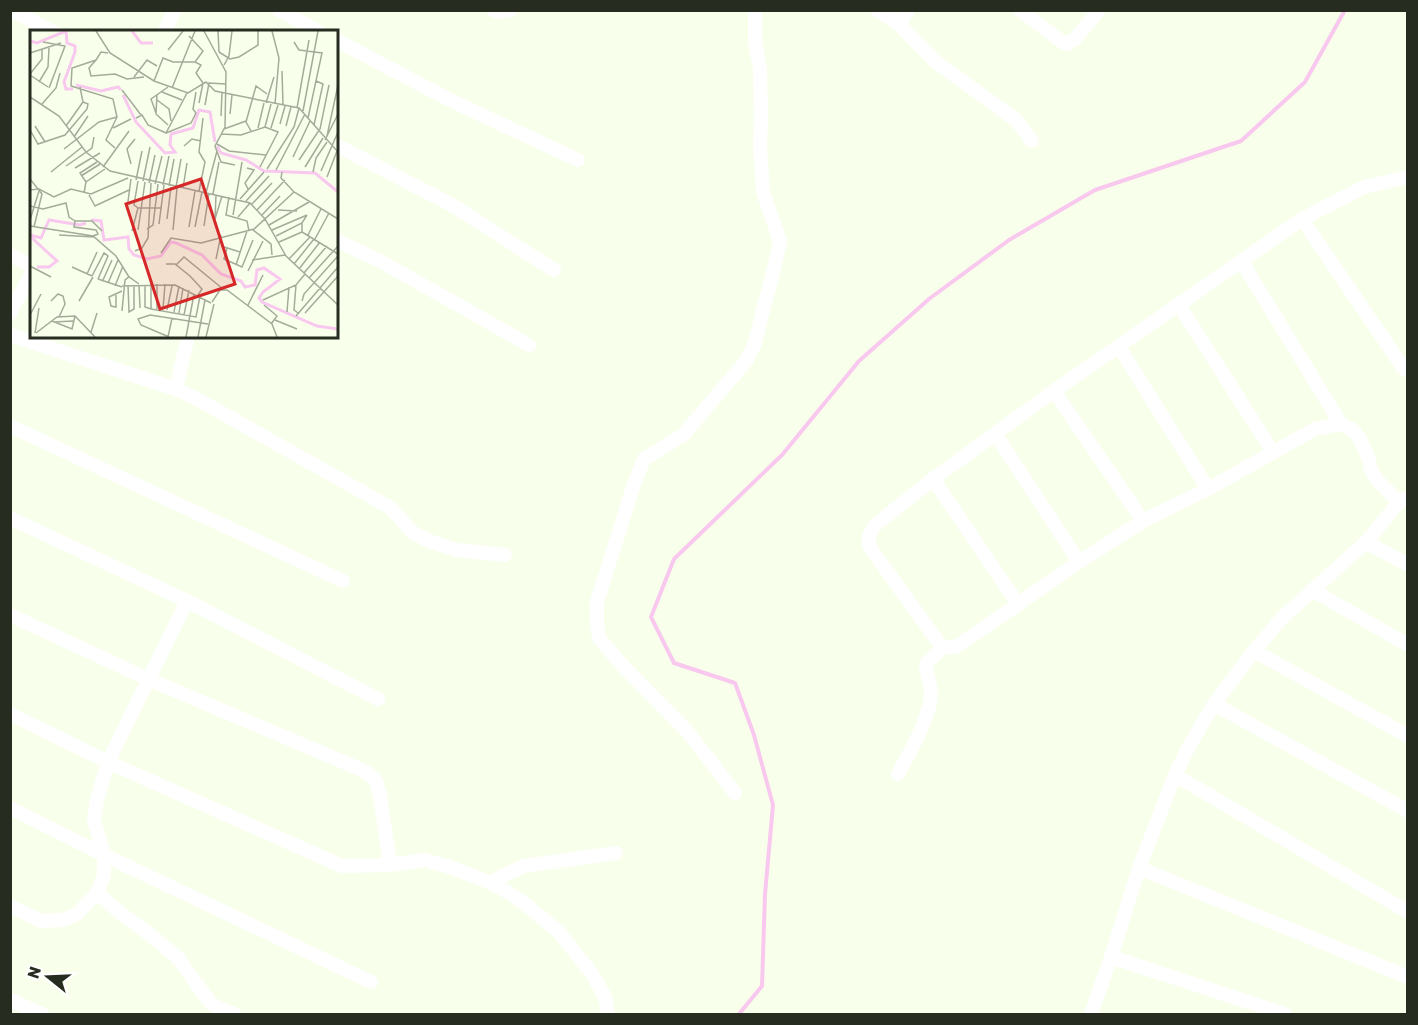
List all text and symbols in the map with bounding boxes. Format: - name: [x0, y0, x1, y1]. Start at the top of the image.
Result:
- inset map: [30, 30, 338, 338]
- north arrow: [18, 947, 78, 1007]
- text: N: [23, 964, 45, 981]

